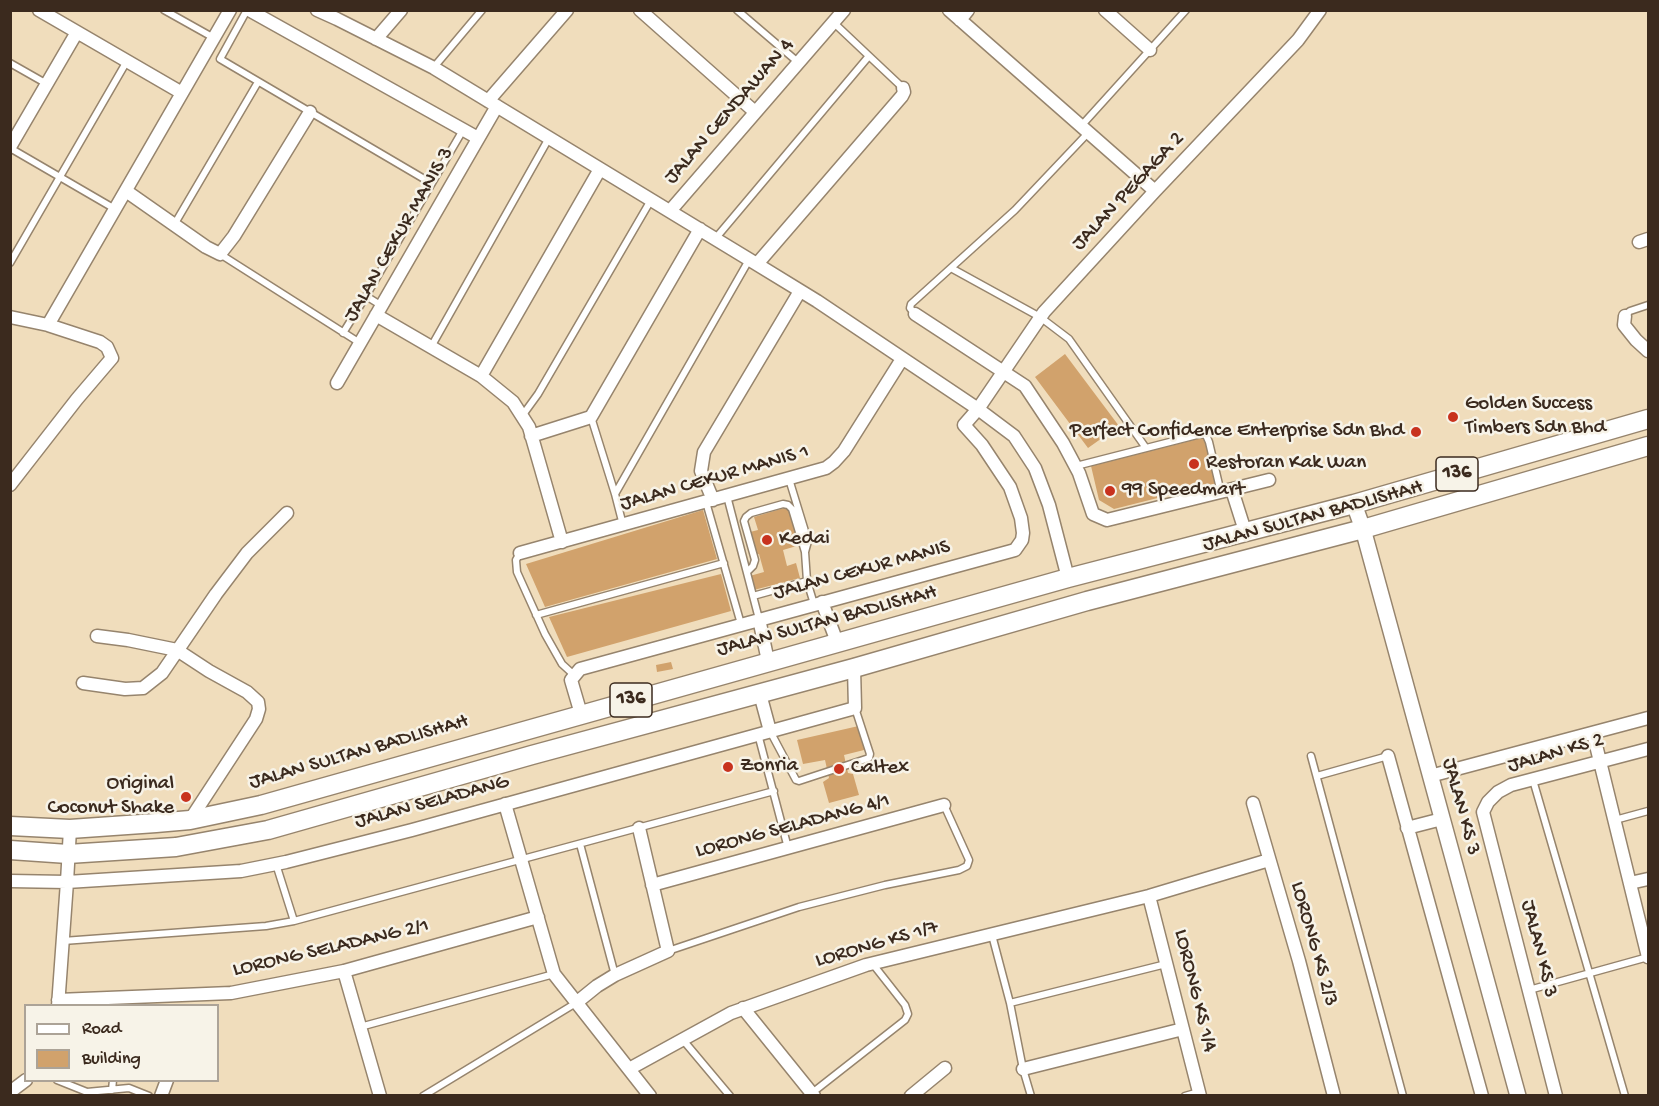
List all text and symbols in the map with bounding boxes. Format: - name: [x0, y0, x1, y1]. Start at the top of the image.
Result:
- street label: JALAN CENDAWAN 4: [660, 34, 800, 190]
- street label: JALAN PEGAGA 2: [1067, 127, 1191, 257]
- street label: JALAN CEKUR MANIS 3: [340, 143, 460, 327]
- place label: Golden Success Timbers Sdn Bhd: [1465, 392, 1606, 442]
- marker: Golden Success Timbers Sdn Bhd: [1446, 410, 1460, 424]
- place label: Perfect Confidence Enterprise Sdn Bhd: [1070, 419, 1404, 445]
- marker: Perfect Confidence Enterprise Sdn Bhd: [1409, 425, 1423, 439]
- street label: JALAN CEKUR MANIS 1: [618, 440, 812, 518]
- place label: Restoran Kak Wan: [1206, 451, 1366, 477]
- marker: Restoran Kak Wan: [1187, 457, 1201, 471]
- road number: 136: [1436, 457, 1478, 491]
- street label: JALAN SULTAN BADLISHAH: [1200, 476, 1426, 558]
- place label: 99 Speedmart: [1122, 478, 1245, 504]
- marker: 99 Speedmart: [1103, 484, 1117, 498]
- place label: Kedai: [779, 527, 830, 553]
- marker: Kedai: [760, 533, 774, 547]
- street label: JALAN CEKUR MANIS: [771, 535, 953, 607]
- street label: JALAN SULTAN BADLISHAH: [714, 581, 940, 663]
- road number: 136: [610, 683, 652, 717]
- street label: JALAN SULTAN BADLISHAH: [247, 710, 471, 796]
- street label: JALAN KS 2: [1505, 728, 1607, 780]
- place label: Zonria: [740, 754, 798, 780]
- place label: Caltex: [851, 756, 909, 782]
- street label: JALAN KS 3: [1435, 756, 1485, 858]
- marker: Zonria: [721, 760, 735, 774]
- marker: Caltex: [832, 762, 846, 776]
- street label: JALAN SELADANG: [352, 770, 512, 836]
- place label: Original Coconut Shake: [47, 772, 174, 822]
- street label: LORONG SELADANG 4/1: [693, 789, 893, 865]
- marker: Original Coconut Shake: [179, 790, 193, 804]
- street label: LORONG KS 2/3: [1283, 879, 1343, 1009]
- street label: JALAN KS 3: [1514, 898, 1562, 1000]
- street label: LORONG SELADANG 2/1: [230, 914, 432, 984]
- street label: LORONG KS 1/7: [813, 915, 941, 975]
- street label: LORONG KS 1/4: [1167, 927, 1221, 1055]
- legend: [24, 1004, 219, 1082]
- text: Road: [82, 1019, 121, 1040]
- text: Building: [82, 1049, 141, 1070]

